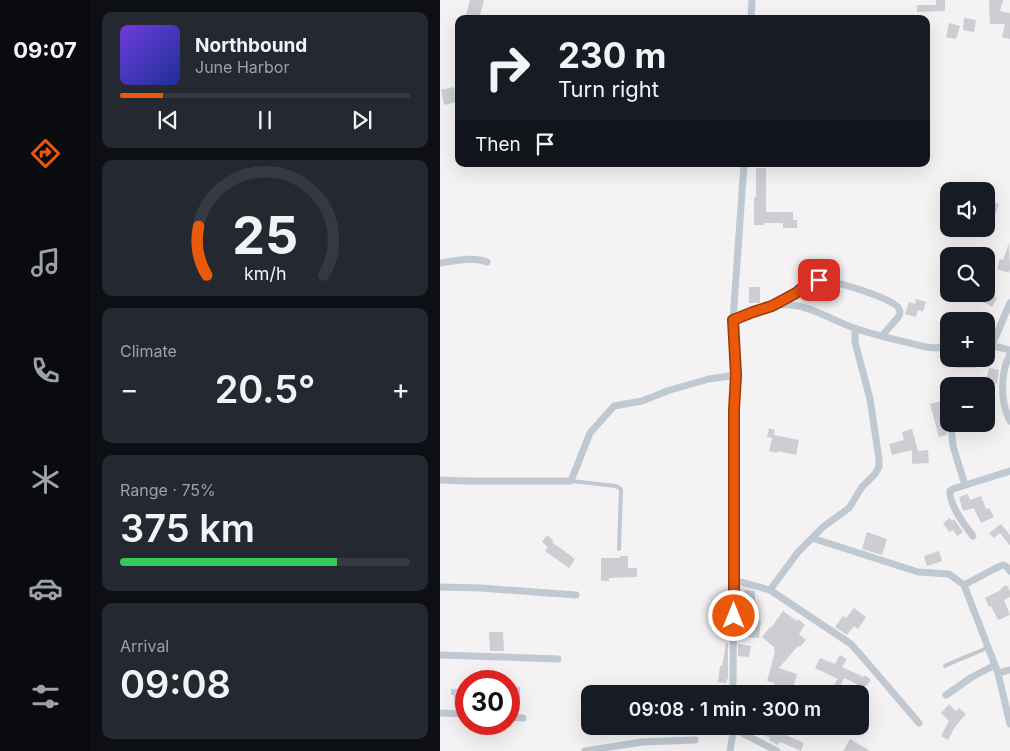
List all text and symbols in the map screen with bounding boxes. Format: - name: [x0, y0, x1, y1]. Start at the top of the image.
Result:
- text: Northbound: [195, 34, 307, 57]
- text: 230 m: [558, 34, 666, 76]
- icon: right: [475, 35, 540, 100]
- text: 09:07: [13, 37, 77, 63]
- text: June Harbor: [195, 57, 289, 77]
- text: Turn right: [558, 76, 659, 102]
- icon: previous: [154, 106, 182, 134]
- icon: pause: [251, 106, 279, 134]
- icon: next: [348, 106, 376, 134]
- icon: arrive: [531, 130, 559, 158]
- text: Then: [475, 133, 521, 156]
- icon: directions: [28, 136, 63, 171]
- map controls: [940, 182, 995, 432]
- button: sound: [940, 182, 995, 237]
- text: 25: [232, 204, 298, 267]
- icon: music: [28, 245, 63, 280]
- button: search: [940, 247, 995, 302]
- pin: [798, 259, 840, 301]
- text: km/h: [244, 263, 286, 284]
- icon: arrive: [805, 266, 833, 294]
- button: +: [940, 312, 995, 367]
- text: Climate: [120, 341, 177, 361]
- icon: phone: [28, 353, 63, 388]
- text: 20.5°: [215, 366, 315, 412]
- text: −: [120, 372, 139, 406]
- text: +: [391, 372, 410, 406]
- button: −: [940, 377, 995, 432]
- icon: climate: [28, 462, 63, 497]
- text: Range · 75%: [120, 480, 216, 500]
- text: 375 km: [120, 505, 255, 551]
- icon: car: [28, 571, 63, 606]
- position arrow: [707, 589, 759, 641]
- text: Arrival: [120, 636, 169, 656]
- text: 09:08: [120, 661, 231, 707]
- speed limit sign: 30: [455, 670, 520, 735]
- icon: filters: [28, 679, 63, 714]
- text: 09:08 · 1 min · 300 m: [629, 698, 821, 721]

